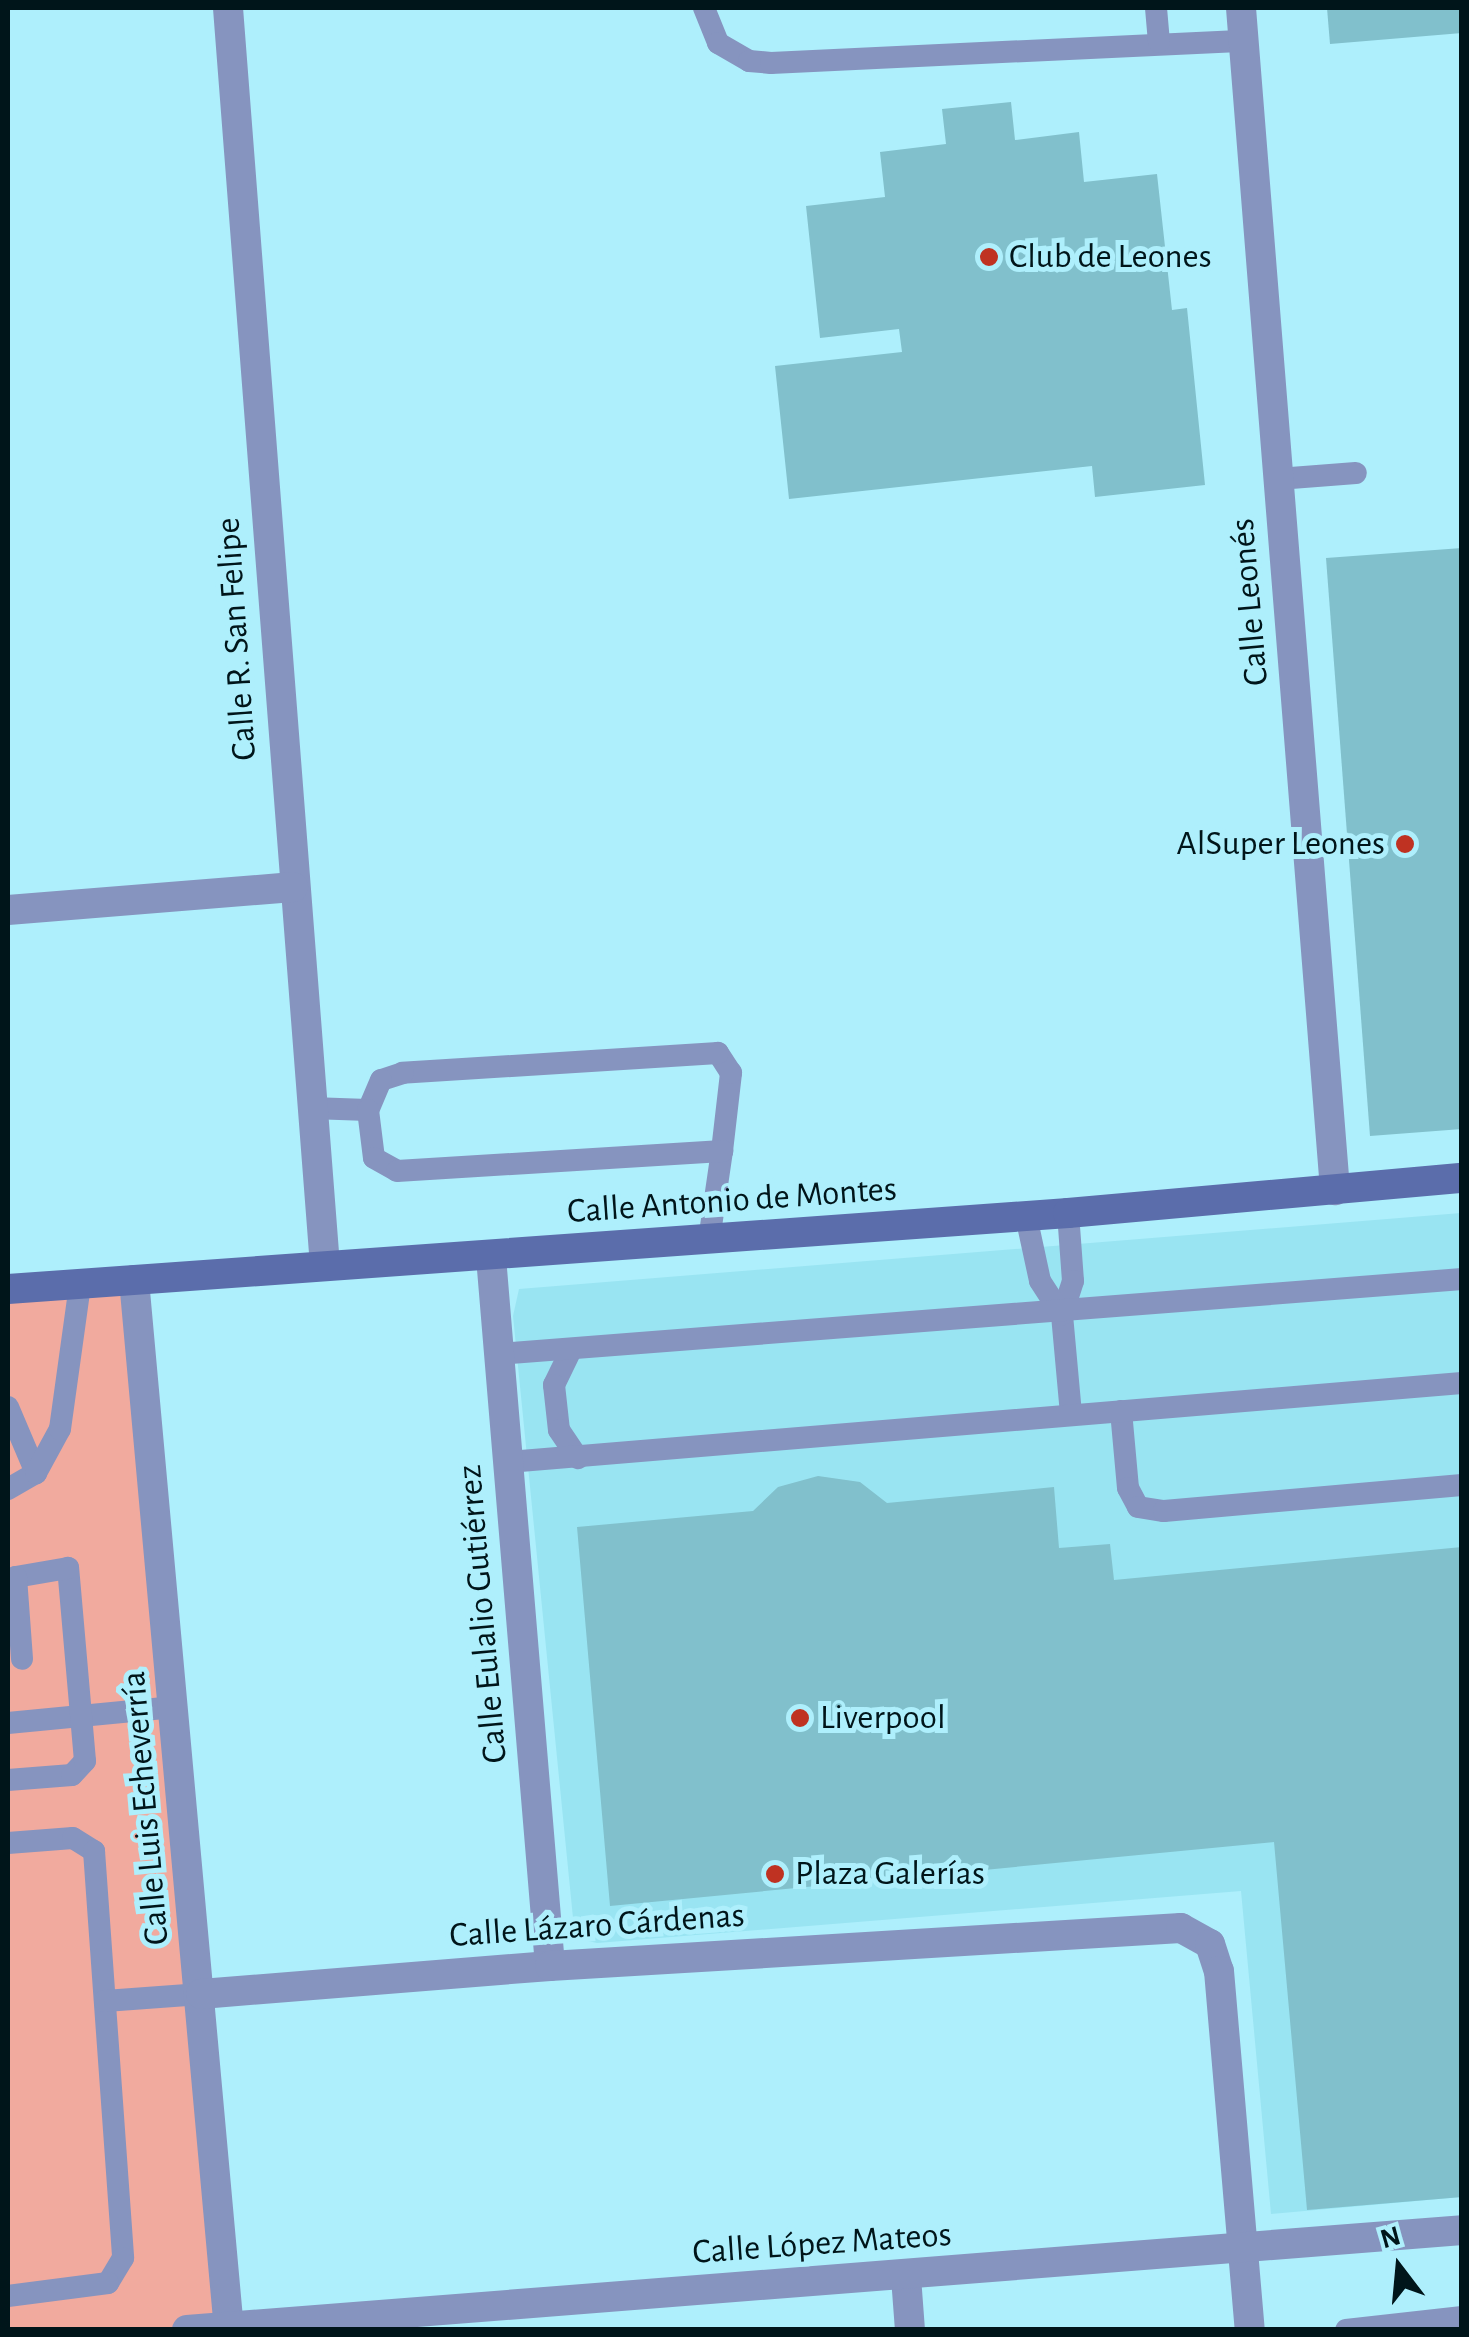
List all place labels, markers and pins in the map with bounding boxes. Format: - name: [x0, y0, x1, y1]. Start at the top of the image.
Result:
- place label: Club de Leones: [1009, 236, 1212, 278]
- marker: Club de Leones: [978, 246, 1000, 268]
- place label: AlSuper Leones: [1177, 823, 1385, 865]
- marker: AlSuper Leones: [1394, 833, 1416, 855]
- place label: Liverpool: [820, 1697, 946, 1739]
- marker: Liverpool: [789, 1707, 811, 1729]
- place label: Plaza Galerías: [795, 1853, 985, 1895]
- marker: Plaza Galerías: [764, 1863, 786, 1885]

